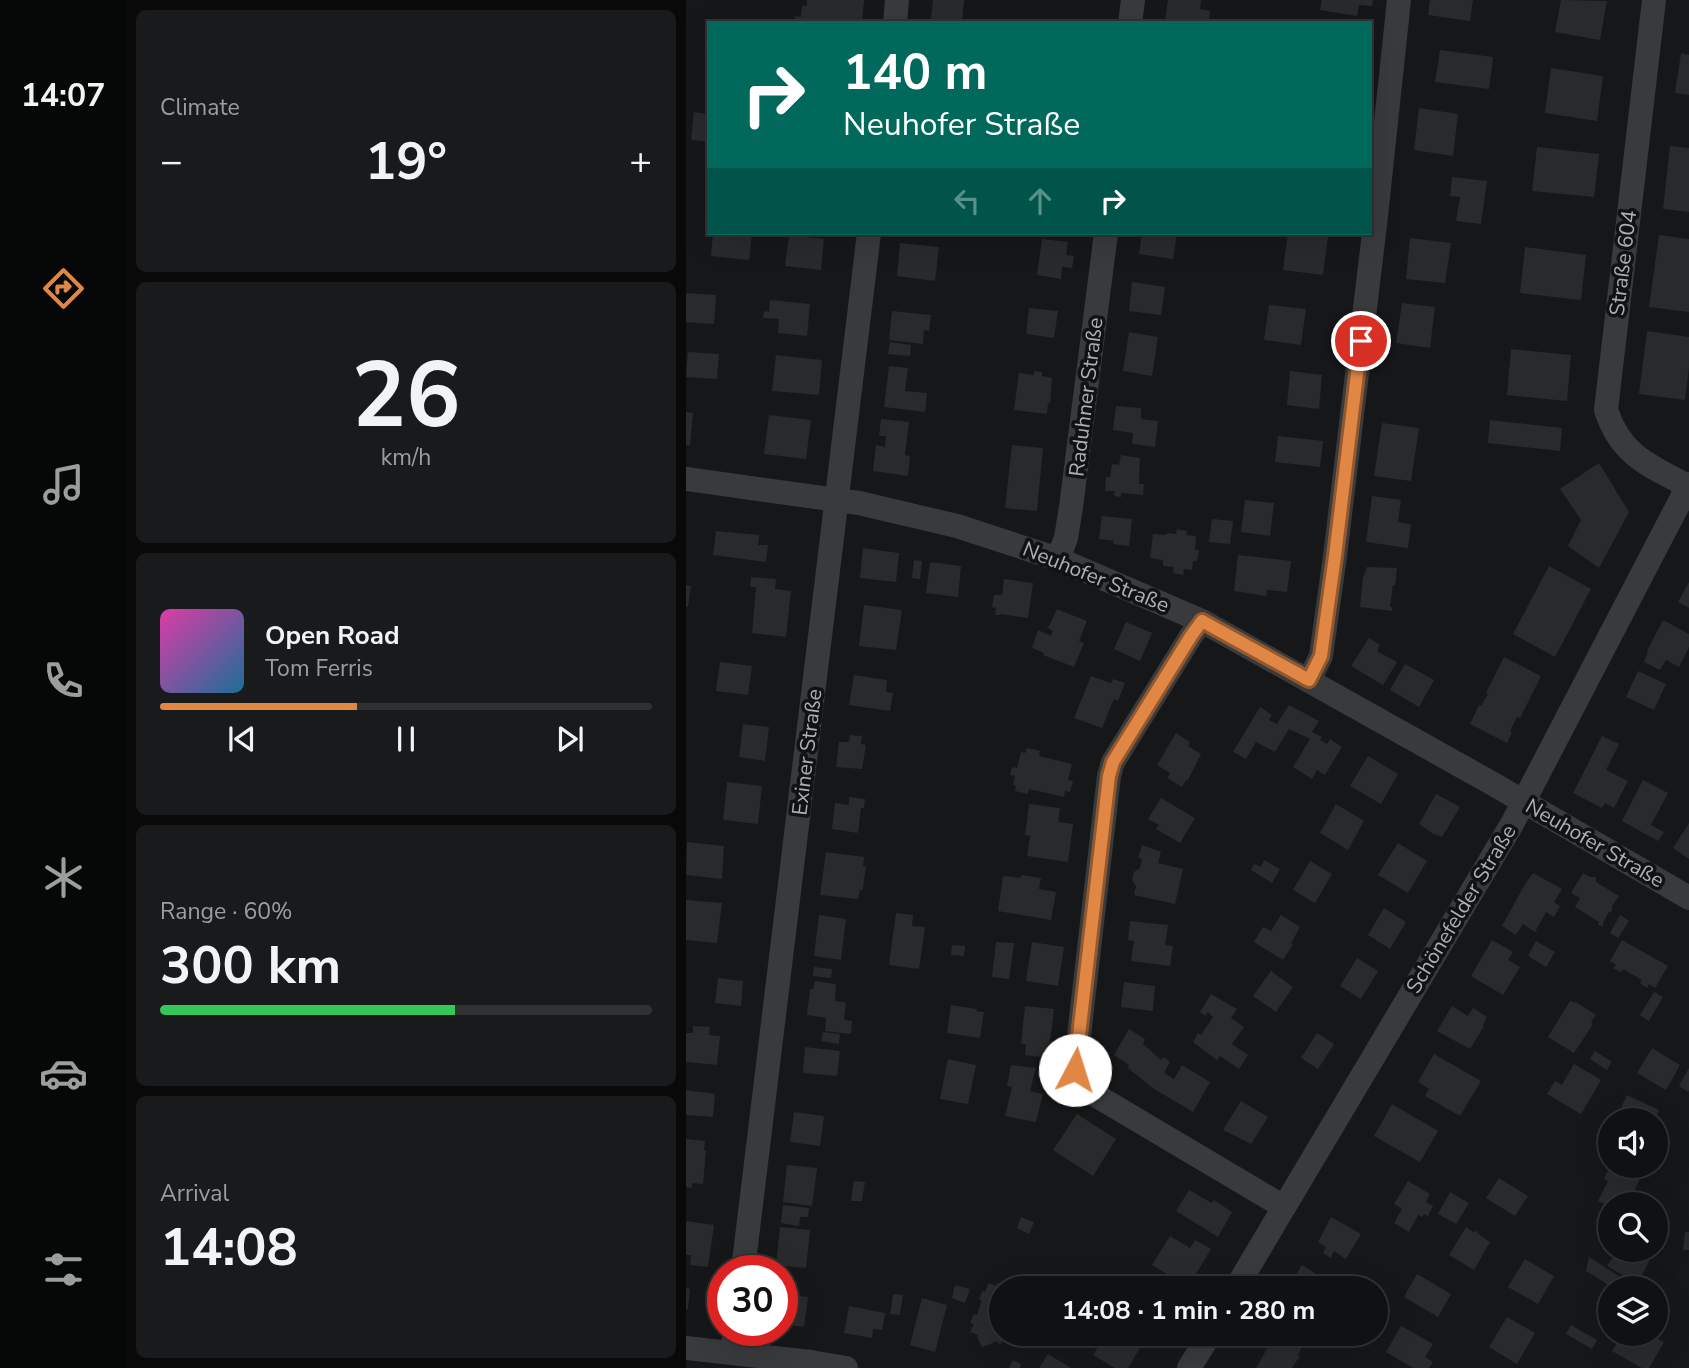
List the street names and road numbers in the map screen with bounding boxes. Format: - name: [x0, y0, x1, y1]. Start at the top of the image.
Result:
- street label: Straße 604: [1603, 209, 1643, 317]
- street label: Raduhner Straße: [1062, 316, 1110, 478]
- street label: Neuhofer Straße: [1019, 535, 1173, 619]
- street label: Exiner Straße: [785, 687, 829, 817]
- street label: Neuhofer Straße: [1521, 792, 1669, 894]
- street label: Schönefelder Straße: [1399, 819, 1523, 999]

